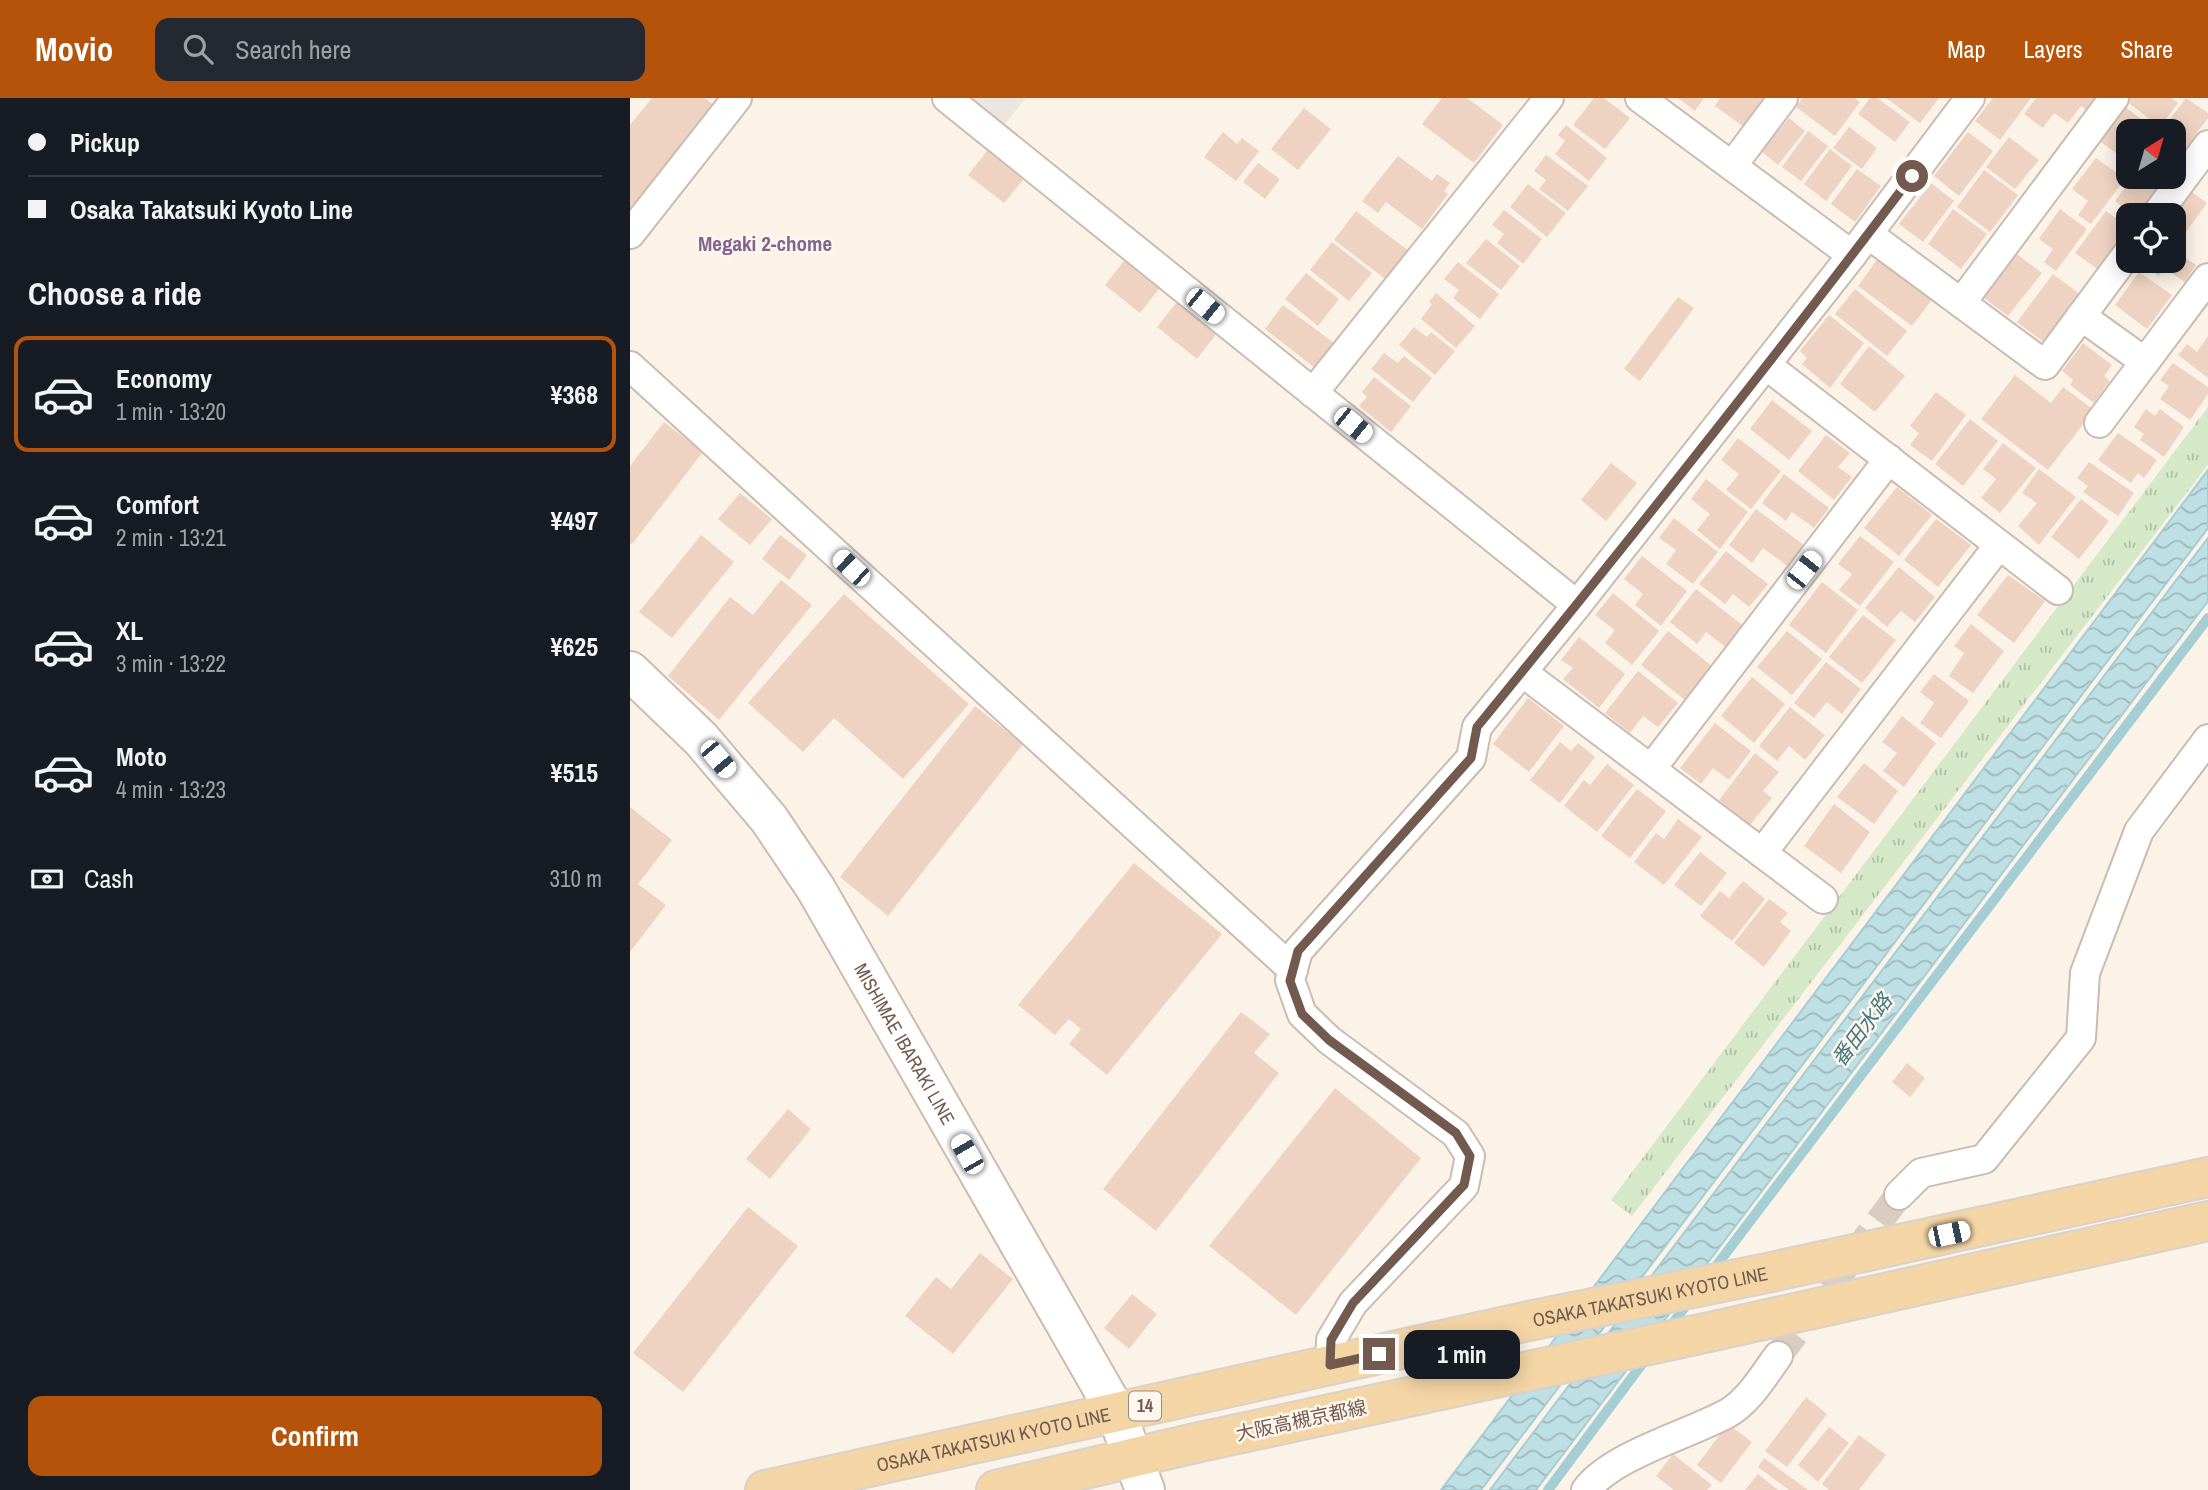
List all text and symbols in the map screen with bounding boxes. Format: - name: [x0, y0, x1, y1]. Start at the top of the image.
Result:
- search box: [155, 18, 645, 81]
- text: Movio: [35, 27, 113, 71]
- icon: search: [179, 30, 217, 68]
- text: Search here: [235, 32, 351, 67]
- text: Map: [1947, 33, 1985, 65]
- text: Layers: [2023, 33, 2082, 65]
- text: Share: [2120, 33, 2173, 65]
- north arrow: [2116, 119, 2186, 189]
- map controls: [2116, 119, 2186, 273]
- text: Pickup: [70, 125, 140, 160]
- route start: [1896, 160, 1928, 192]
- text: Osaka Takatsuki Kyoto Line: [70, 192, 353, 227]
- button: locate: [2116, 203, 2186, 273]
- district label: Megaki 2-chome: [698, 229, 832, 258]
- text: Choose a ride: [28, 272, 202, 315]
- car: [1183, 285, 1228, 327]
- text: Economy: [116, 361, 212, 396]
- icon: car: [32, 363, 95, 426]
- text: ¥368: [551, 377, 598, 412]
- text: 1 min · 13:20: [116, 396, 226, 427]
- car: [1331, 404, 1376, 446]
- text: Comfort: [116, 487, 199, 522]
- icon: car: [32, 489, 95, 552]
- text: ¥497: [551, 503, 598, 538]
- text: 2 min · 13:21: [116, 522, 226, 553]
- car: [829, 546, 874, 590]
- car: [1783, 547, 1826, 593]
- text: XL: [116, 613, 143, 648]
- icon: car: [32, 615, 95, 678]
- text: ¥625: [551, 629, 598, 664]
- text: 3 min · 13:22: [116, 648, 226, 679]
- car: [697, 736, 740, 782]
- text: Moto: [116, 739, 167, 774]
- icon: car: [32, 741, 95, 804]
- text: ¥515: [551, 755, 598, 790]
- text: 4 min · 13:23: [116, 774, 226, 805]
- icon: cash: [28, 860, 66, 898]
- text: Cash: [84, 861, 134, 896]
- text: 310 m: [550, 863, 602, 894]
- street label: MISHIMAE IBARAKI LINE: [848, 958, 961, 1129]
- water label: 番田水路: [1825, 986, 1900, 1072]
- car: [948, 1131, 987, 1177]
- car: [1927, 1219, 1972, 1249]
- street label: OSAKA TAKATSUKI KYOTO LINE: [1530, 1260, 1770, 1333]
- callout: 1 min: [1404, 1330, 1519, 1378]
- route end: [1363, 1338, 1395, 1370]
- text: 1 min: [1437, 1339, 1487, 1370]
- road number: 14: [1129, 1392, 1161, 1420]
- street label: 大阪高槻京都線: [1233, 1393, 1369, 1447]
- button: Confirm: [28, 1396, 602, 1476]
- street label: OSAKA TAKATSUKI KYOTO LINE: [874, 1401, 1113, 1478]

